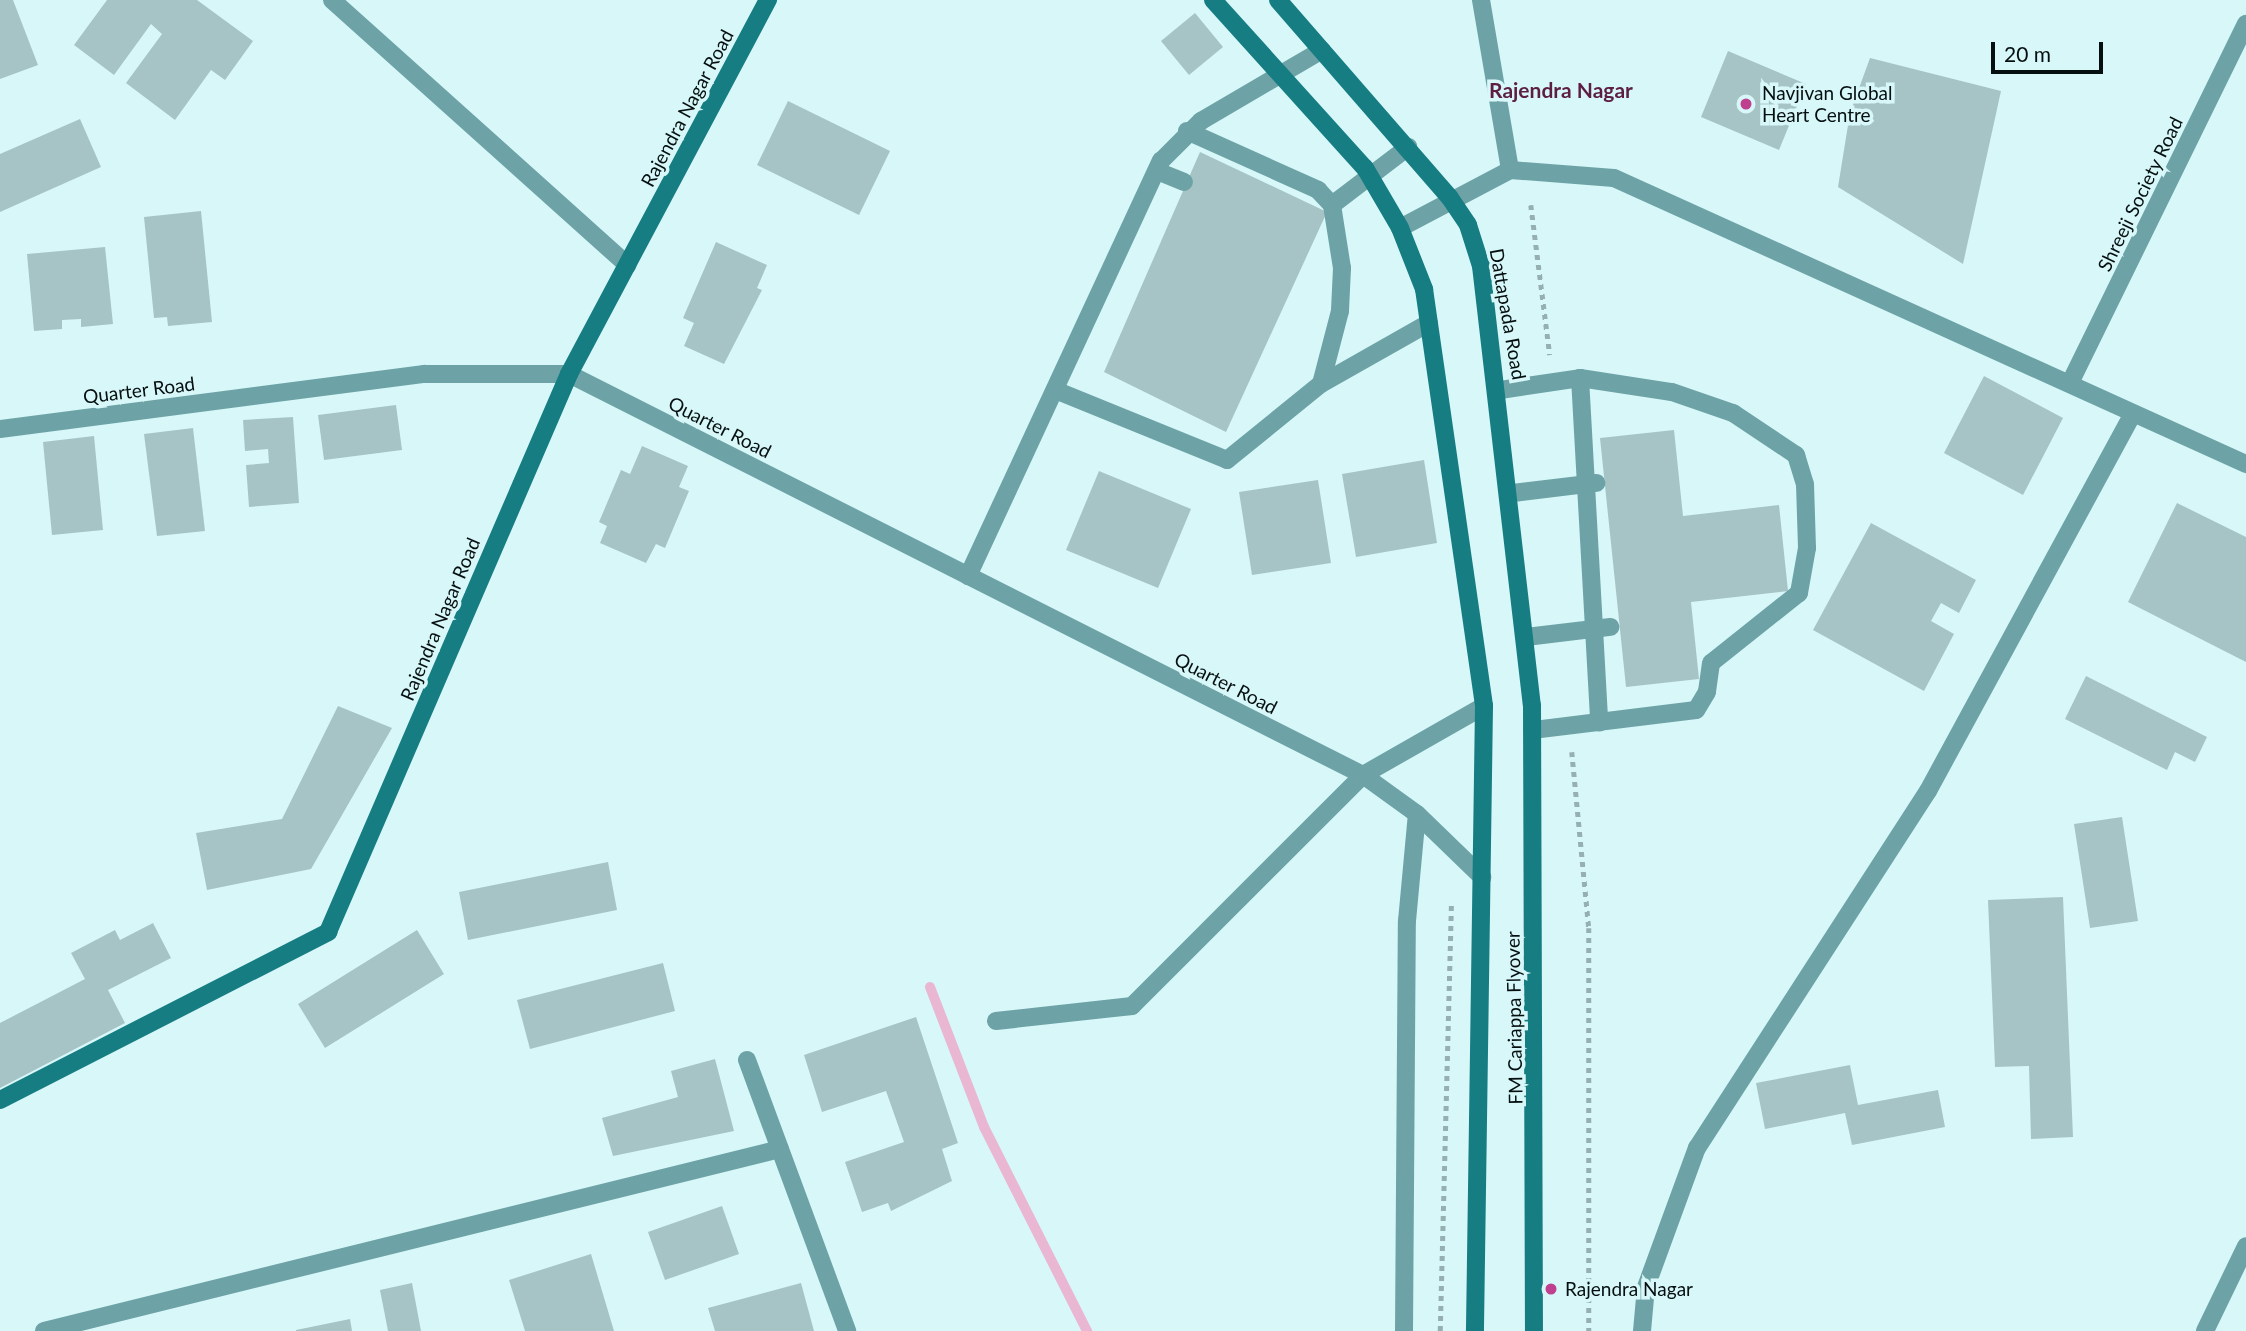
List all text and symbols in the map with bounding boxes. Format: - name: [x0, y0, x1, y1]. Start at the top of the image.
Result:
- street label: Rajendra Nagar Road: [636, 25, 738, 191]
- scale bar: [1994, 28, 2106, 72]
- text: 20 m: [2004, 41, 2051, 66]
- district label: Rajendra Nagar: [1489, 77, 1633, 103]
- place label: Navjivan Global Heart Centre: [1762, 82, 1893, 126]
- marker: Navjivan Global Heart Centre: [1736, 94, 1756, 114]
- street label: Shreeji Society Road: [2093, 113, 2187, 275]
- street label: Dattapada Road: [1485, 246, 1531, 382]
- street label: Quarter Road: [82, 372, 196, 408]
- street label: Quarter Road: [665, 391, 775, 463]
- street label: Rajendra Nagar Road: [395, 534, 485, 704]
- street label: Quarter Road: [1171, 647, 1281, 719]
- street label: FM Cariappa Flyover: [1501, 931, 1527, 1105]
- place label: Rajendra Nagar: [1565, 1278, 1693, 1300]
- marker: Rajendra Nagar: [1543, 1281, 1559, 1297]

